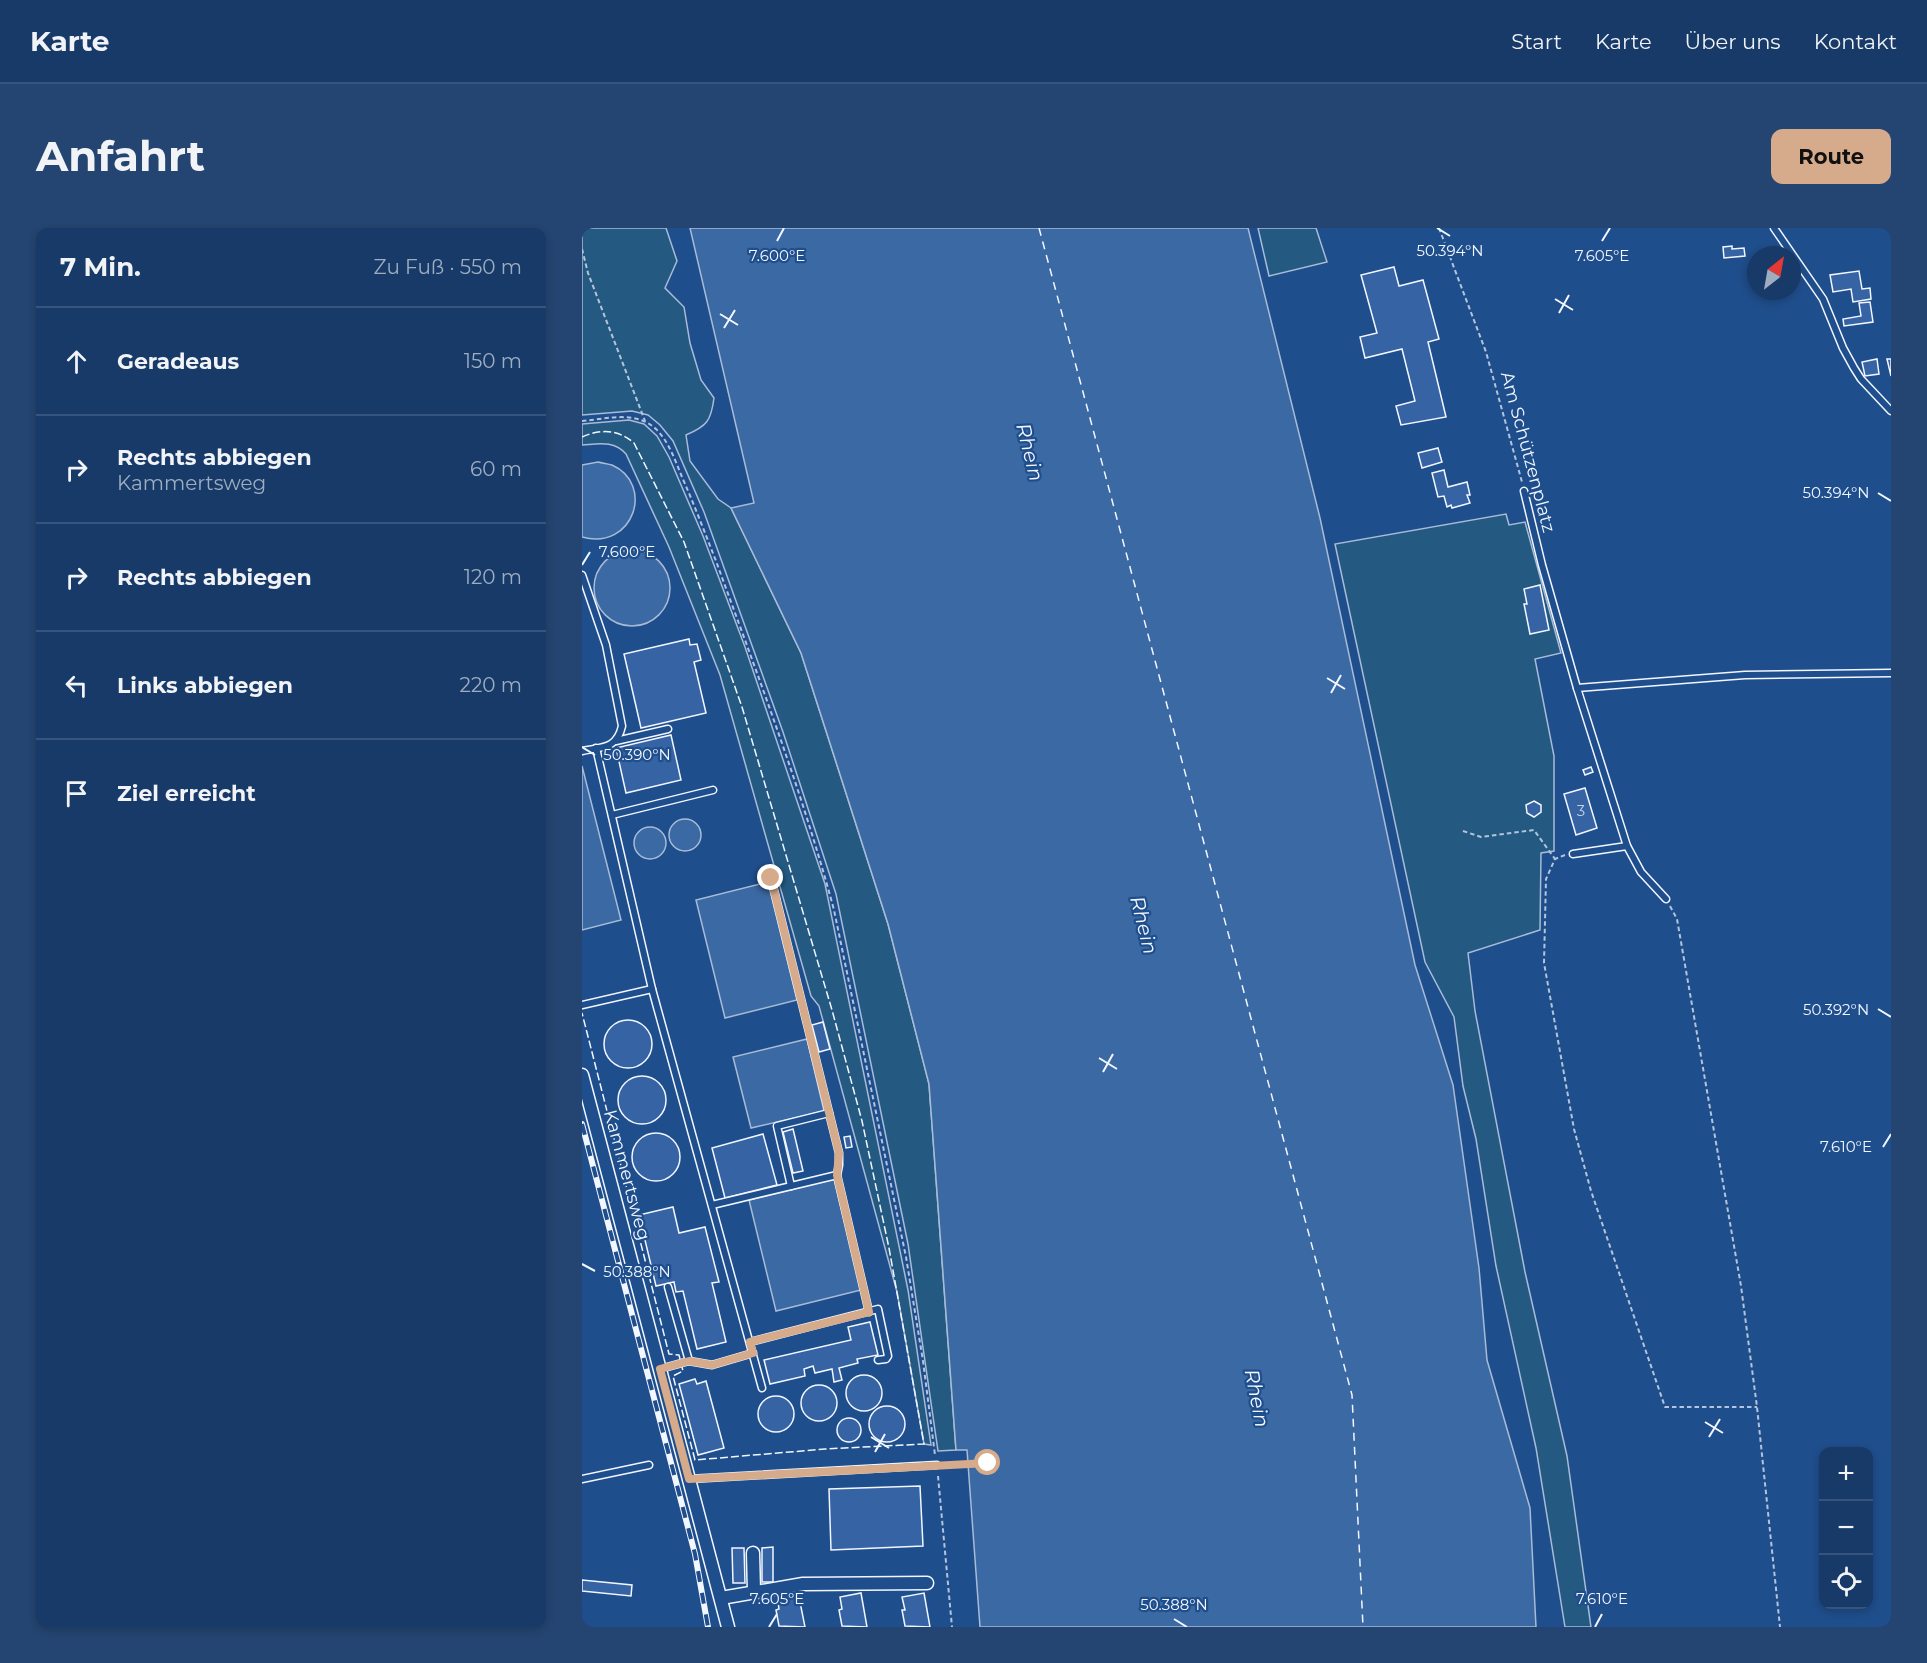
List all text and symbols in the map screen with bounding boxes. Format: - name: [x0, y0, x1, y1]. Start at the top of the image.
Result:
- text: Karte: [30, 24, 110, 58]
- text: Start: [1511, 29, 1562, 54]
- text: Karte: [1595, 29, 1652, 54]
- text: Über uns: [1685, 29, 1781, 54]
- text: Kontakt: [1814, 29, 1897, 54]
- button: Route: [1771, 129, 1891, 184]
- text: Anfahrt: [36, 130, 205, 182]
- text: 50.394°N: [1416, 241, 1484, 260]
- text: 7.600°E: [749, 246, 805, 265]
- text: 7.605°E: [1575, 246, 1629, 265]
- north arrow: [1747, 246, 1801, 300]
- text: 7 Min.: [60, 251, 141, 283]
- text: Zu Fuß · 550 m: [374, 255, 522, 279]
- icon: ahead: [60, 345, 93, 378]
- text: Geradeaus: [117, 348, 239, 375]
- text: 150 m: [464, 349, 522, 373]
- street label: Am Schützenplatz: [1496, 369, 1560, 535]
- water label: Rhein: [1011, 420, 1049, 484]
- text: Rechts abbiegen: [117, 444, 312, 471]
- icon: right: [60, 453, 93, 486]
- text: 60 m: [470, 457, 522, 481]
- text: Kammertsweg: [117, 471, 266, 495]
- text: 50.394°N: [1802, 483, 1870, 502]
- text: 7.600°E: [599, 542, 655, 561]
- icon: right: [60, 561, 93, 594]
- text: Rechts abbiegen: [117, 564, 312, 591]
- text: 120 m: [464, 565, 522, 589]
- icon: left: [60, 669, 93, 702]
- text: Links abbiegen: [117, 672, 293, 699]
- text: 220 m: [460, 673, 522, 697]
- text: 50.390°N: [603, 745, 671, 764]
- icon: arrive: [60, 777, 93, 810]
- text: Ziel erreicht: [117, 780, 256, 807]
- house number: 3: [1577, 801, 1585, 820]
- route end: [757, 864, 783, 890]
- water label: Rhein: [1125, 893, 1163, 957]
- text: 50.392°N: [1803, 1000, 1869, 1019]
- street label: Kammertsweg: [599, 1107, 655, 1243]
- text: 7.610°E: [1820, 1137, 1872, 1156]
- text: 50.388°N: [603, 1262, 671, 1281]
- water label: Rhein: [1240, 1367, 1274, 1429]
- map controls: [1819, 1447, 1873, 1609]
- button: +: [1819, 1447, 1873, 1501]
- route start: [974, 1449, 1000, 1475]
- button: −: [1819, 1501, 1873, 1555]
- button: locate: [1819, 1555, 1873, 1609]
- text: 7.605°E: [750, 1589, 804, 1608]
- text: 7.610°E: [1576, 1589, 1628, 1608]
- text: 50.388°N: [1140, 1595, 1208, 1614]

